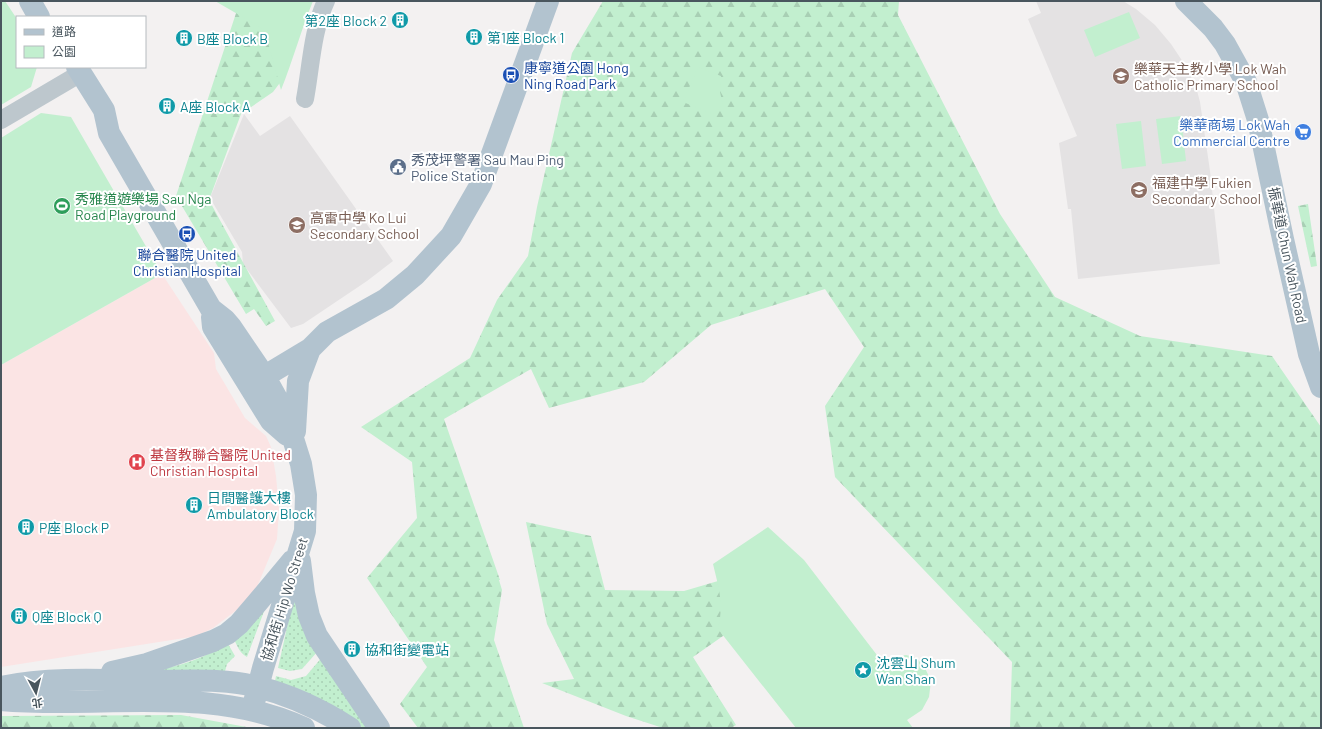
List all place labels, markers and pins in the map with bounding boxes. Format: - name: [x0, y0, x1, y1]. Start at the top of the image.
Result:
- building icon: 第2座 Block 2: [390, 10, 410, 30]
- place label: 第2座 Block 2: [304, 12, 387, 29]
- building icon: 第1座 Block 1: [464, 27, 484, 47]
- building icon: B座 Block B: [174, 28, 194, 48]
- place label: 第1座 Block 1: [487, 29, 564, 46]
- place label: B座 Block B: [197, 30, 268, 47]
- place label: 康寧道公園 Hong Ning Road Park: [524, 59, 629, 92]
- place label: 樂華天主教小學 Lok Wah Catholic Primary School: [1134, 60, 1287, 93]
- bus stop icon: 康寧道公園 Hong Ning Road Park: [501, 65, 521, 85]
- school or university icon: 樂華天主教小學 Lok Wah Catholic Primary School: [1111, 66, 1131, 86]
- building icon: A座 Block A: [157, 96, 177, 116]
- place label: A座 Block A: [180, 98, 251, 115]
- place label: 樂華商場 Lok Wah Commercial Centre: [1173, 116, 1290, 149]
- supermarket icon: 樂華商場 Lok Wah Commercial Centre: [1293, 122, 1313, 142]
- place label: 秀茂坪警署 Sau Mau Ping Police Station: [411, 151, 564, 184]
- public building icon: 秀茂坪警署 Sau Mau Ping Police Station: [388, 157, 408, 177]
- place label: 福建中學 Fukien Secondary School: [1152, 174, 1261, 207]
- school or university icon: 福建中學 Fukien Secondary School: [1129, 180, 1149, 200]
- place label: 秀雅道遊樂場 Sau Nga Road Playground: [75, 190, 212, 223]
- sports icon: 秀雅道遊樂場 Sau Nga Road Playground: [52, 196, 72, 216]
- place label: 高雷中學 Ko Lui Secondary School: [310, 209, 419, 242]
- school or university icon: 高雷中學 Ko Lui Secondary School: [287, 215, 307, 235]
- bus stop icon: 聯合醫院 United Christian Hospital: [177, 224, 197, 244]
- place label: 聯合醫院 United Christian Hospital: [133, 246, 241, 279]
- place label: 基督教聯合醫院 United Christian Hospital: [150, 446, 291, 479]
- hospital icon: 基督教聯合醫院 United Christian Hospital: [127, 452, 147, 472]
- place label: 日間醫護大樓 Ambulatory Block: [207, 489, 314, 522]
- building icon: 日間醫護大樓 Ambulatory Block: [184, 495, 204, 515]
- building icon: P座 Block P: [16, 517, 36, 537]
- place label: P座 Block P: [39, 519, 109, 536]
- building icon: Q座 Block Q: [9, 606, 29, 626]
- place label: Q座 Block Q: [32, 608, 102, 625]
- building icon: 協和街變電站: [342, 639, 362, 659]
- place label: 協和街變電站: [365, 641, 449, 658]
- place label: 沈雲山 Shum Wan Shan: [876, 654, 956, 687]
- place icon: 沈雲山 Shum Wan Shan: [853, 660, 873, 680]

